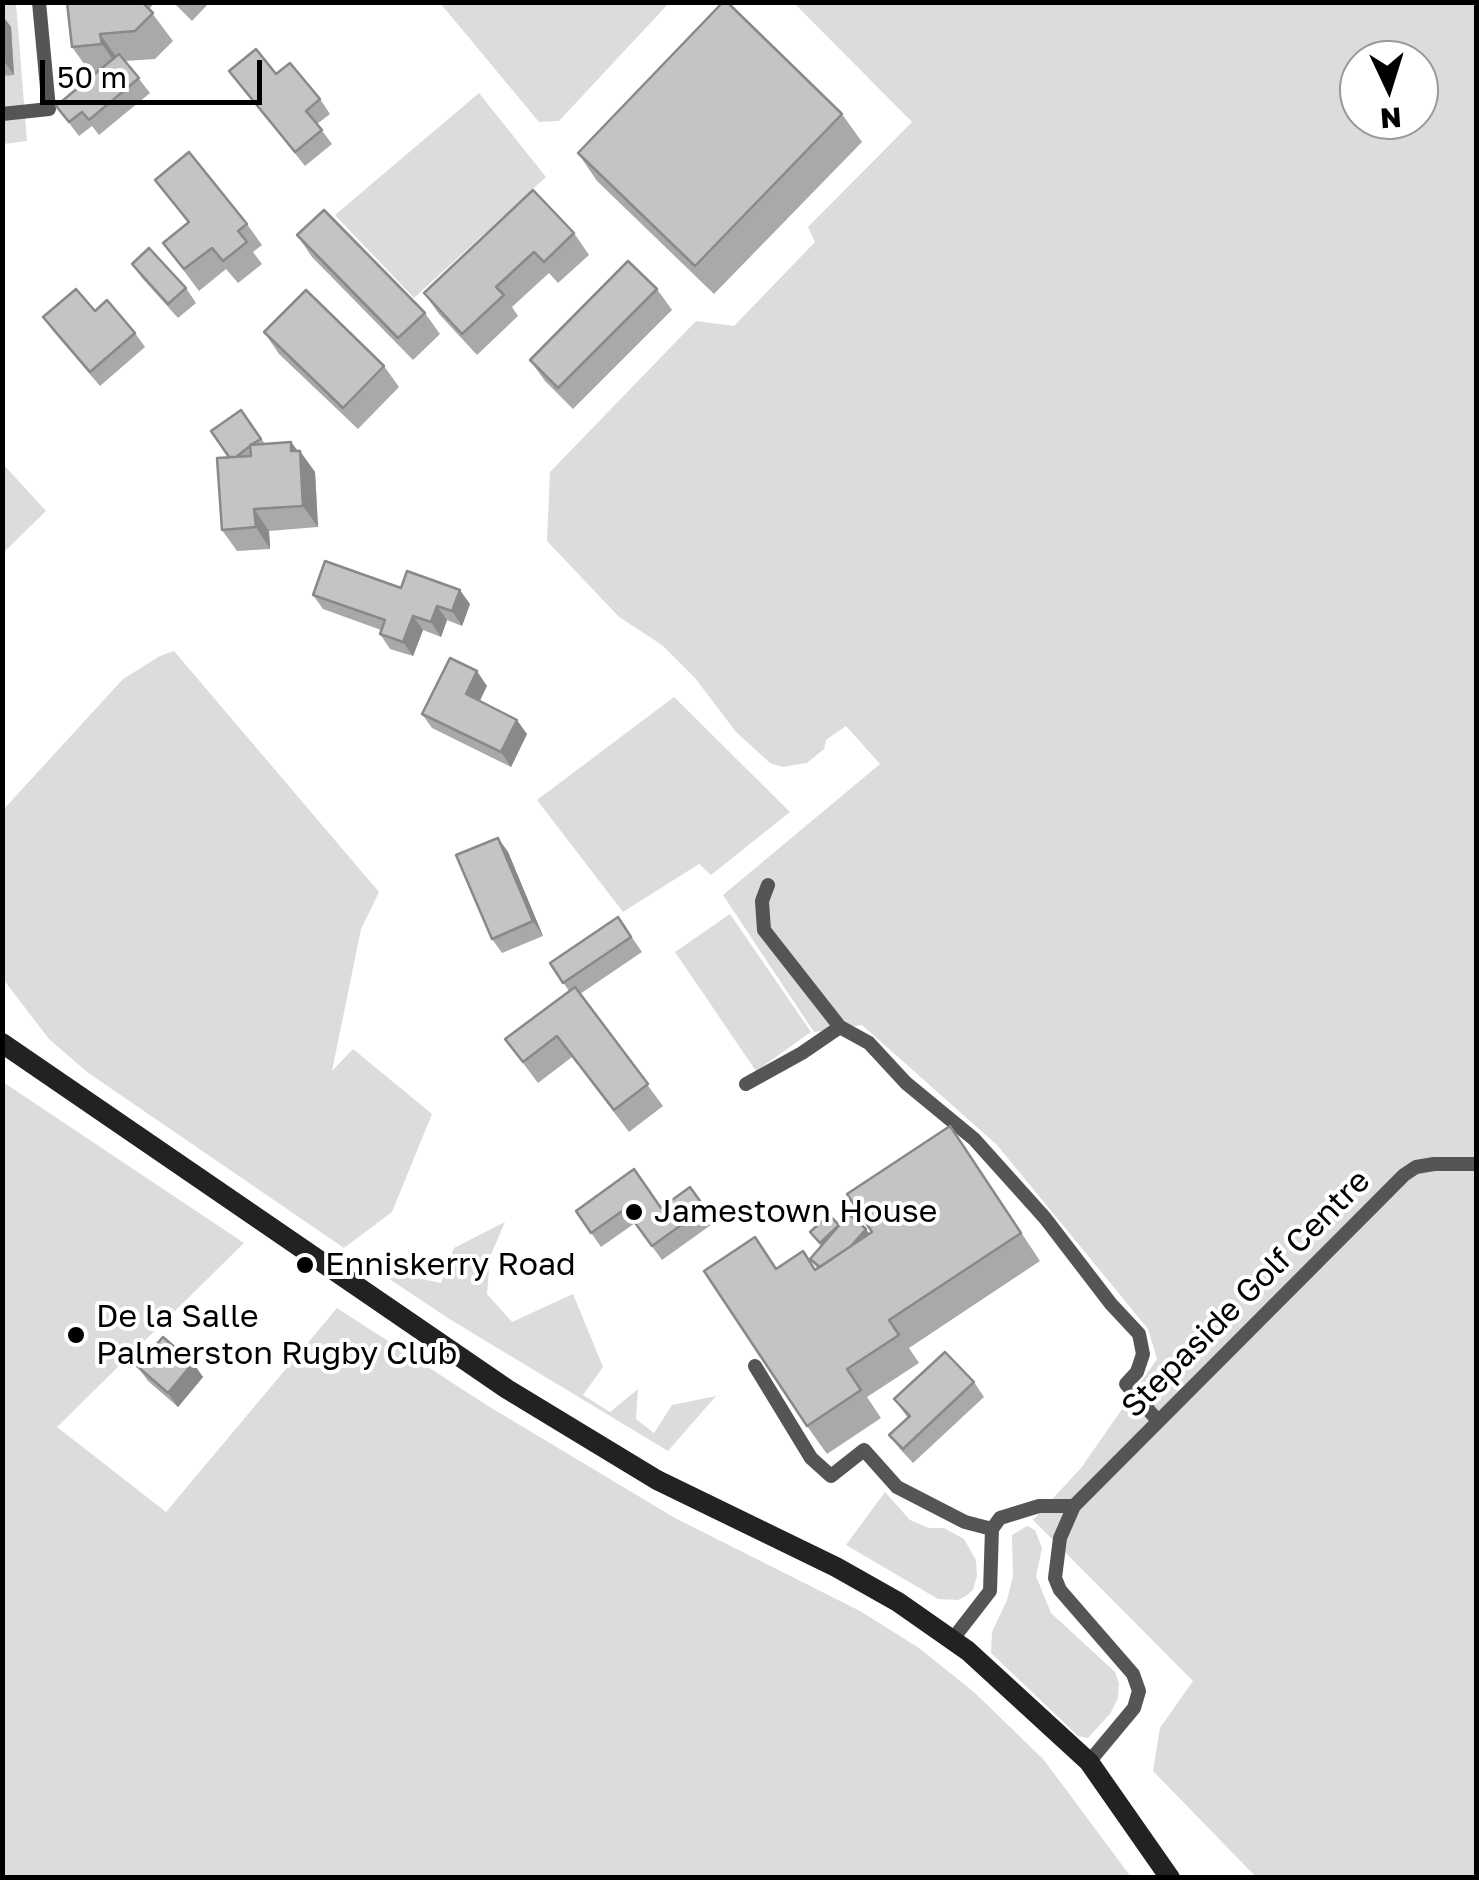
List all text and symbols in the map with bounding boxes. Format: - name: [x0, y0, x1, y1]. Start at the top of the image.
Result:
- scale bar: [45, 40, 268, 102]
- north arrow: [1339, 40, 1439, 140]
- text: 50 m: [57, 59, 127, 95]
- text: N: [1379, 101, 1403, 136]
- street label: Stepaside Golf Centre: [1114, 1162, 1378, 1426]
- place label: Jamestown House: [654, 1193, 937, 1231]
- marker: Jamestown House: [623, 1201, 645, 1223]
- place label: Enniskerry Road: [325, 1246, 576, 1284]
- marker: Enniskerry Road: [294, 1254, 316, 1276]
- place label: De la Salle Palmerston Rugby Club: [96, 1298, 457, 1373]
- marker: De la Salle Palmerston Rugby Club: [65, 1324, 87, 1346]

